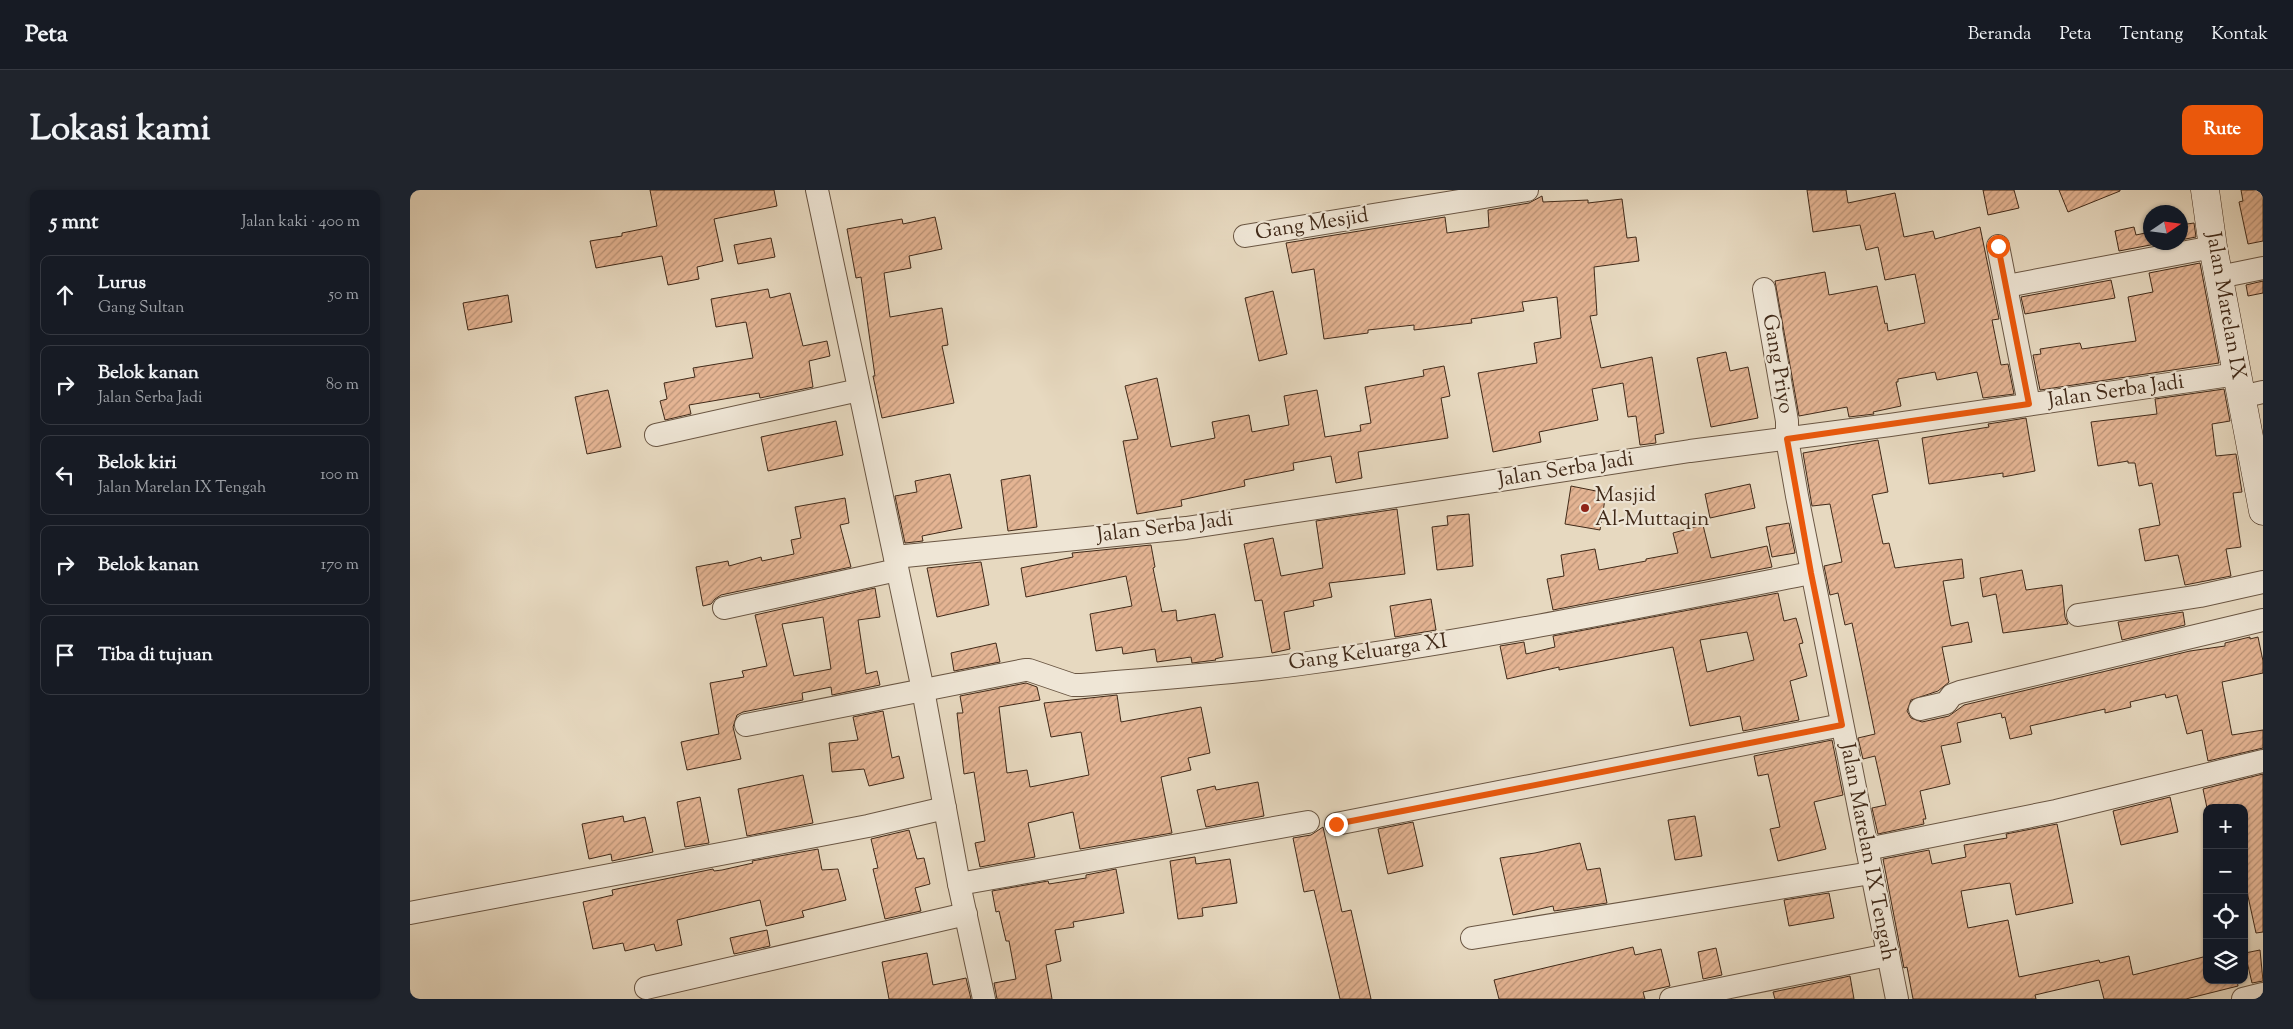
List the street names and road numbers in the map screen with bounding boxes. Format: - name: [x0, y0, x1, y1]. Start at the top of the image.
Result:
- street label: Gang Mesjid: [1253, 201, 1371, 249]
- street label: Jalan Marelan IX: [2197, 229, 2253, 382]
- street label: Gang Priyo: [1753, 312, 1801, 416]
- street label: Jalan Serba Jadi: [2045, 368, 2186, 417]
- street label: Jalan Serba Jadi: [1495, 444, 1636, 496]
- street label: Jalan Serba Jadi: [1094, 505, 1235, 551]
- street label: Gang Keluarga XI: [1287, 627, 1449, 679]
- street label: Jalan Marelan IX Tengah: [1831, 740, 1903, 963]

